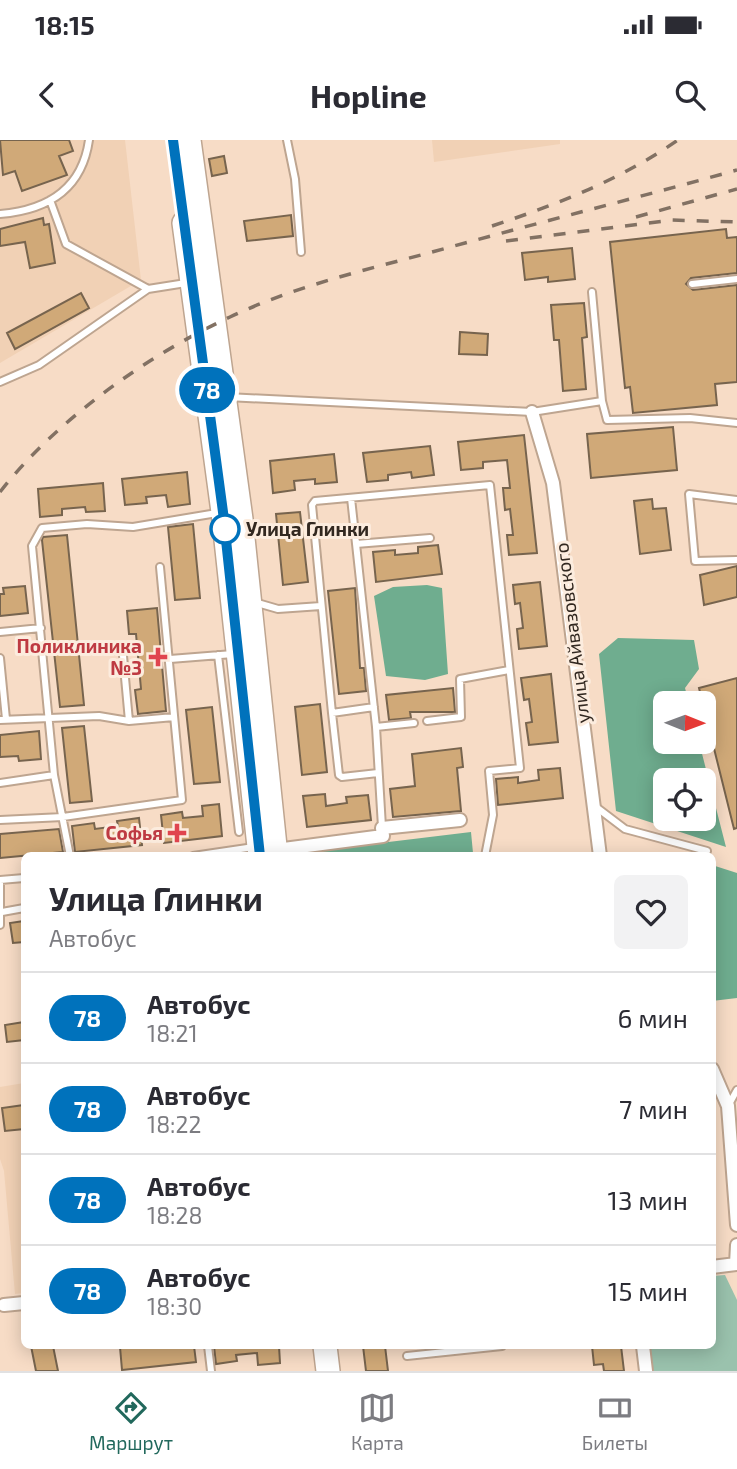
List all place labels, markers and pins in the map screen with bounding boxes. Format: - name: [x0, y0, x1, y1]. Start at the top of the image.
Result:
- marker: Улица Глинки: [210, 514, 240, 544]
- place label: Улица Глинки: [246, 517, 369, 540]
- place label: Поликлиника №3: [17, 634, 142, 679]
- marker: Поликлиника №3: [148, 647, 168, 667]
- place label: Софья: [105, 821, 163, 844]
- marker: Софья: [169, 825, 185, 841]

